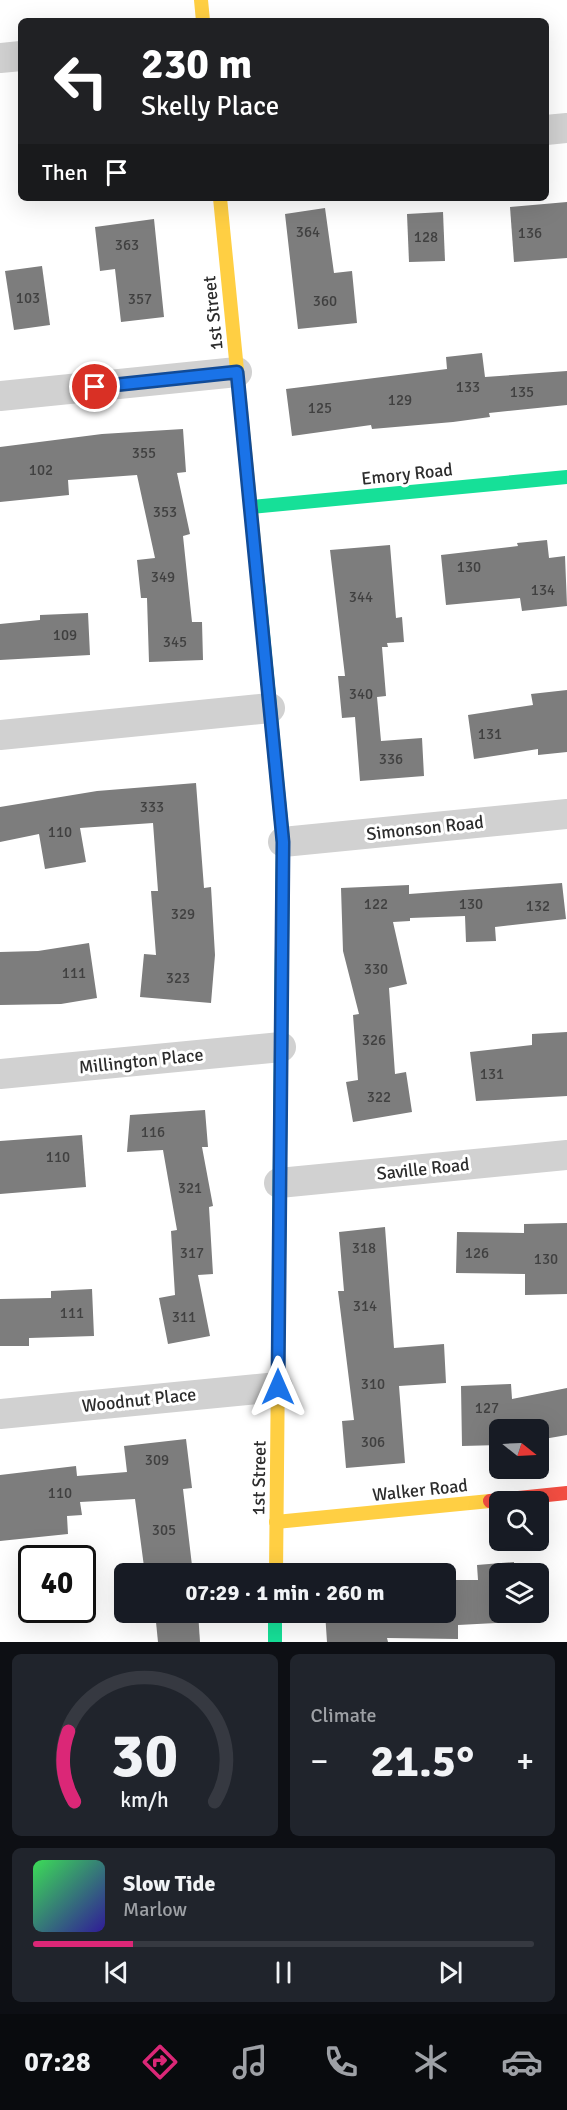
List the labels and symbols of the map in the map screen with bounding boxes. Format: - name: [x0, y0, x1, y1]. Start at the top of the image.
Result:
- house number: 364: [296, 223, 320, 241]
- house number: 136: [518, 224, 542, 242]
- house number: 128: [414, 228, 438, 246]
- house number: 363: [115, 236, 139, 254]
- street label: 1st Street: [198, 275, 228, 351]
- house number: 103: [16, 289, 40, 307]
- house number: 357: [128, 290, 152, 308]
- house number: 360: [313, 292, 337, 310]
- pin: [69, 361, 120, 412]
- house number: 133: [456, 378, 480, 396]
- house number: 135: [510, 383, 534, 401]
- house number: 129: [388, 391, 412, 409]
- house number: 125: [308, 399, 332, 417]
- house number: 355: [132, 444, 156, 462]
- street label: Emory Road: [360, 458, 454, 490]
- house number: 102: [29, 461, 53, 479]
- house number: 353: [153, 503, 177, 521]
- house number: 130: [457, 558, 481, 576]
- house number: 349: [151, 568, 175, 586]
- house number: 134: [531, 581, 555, 599]
- house number: 344: [349, 588, 373, 606]
- house number: 109: [53, 626, 77, 644]
- house number: 345: [163, 633, 187, 651]
- house number: 340: [349, 685, 373, 703]
- house number: 131: [478, 725, 502, 743]
- house number: 336: [379, 750, 403, 768]
- house number: 333: [140, 798, 164, 816]
- street label: Simonson Road: [365, 811, 485, 845]
- house number: 110: [48, 823, 72, 841]
- house number: 122: [364, 895, 388, 913]
- house number: 130: [459, 895, 483, 913]
- house number: 132: [526, 897, 550, 915]
- house number: 329: [171, 905, 195, 923]
- house number: 330: [364, 960, 388, 978]
- house number: 111: [62, 964, 86, 982]
- house number: 323: [166, 969, 190, 987]
- house number: 326: [362, 1031, 386, 1049]
- street label: Millington Place: [78, 1044, 204, 1078]
- house number: 131: [480, 1065, 504, 1083]
- house number: 322: [367, 1088, 391, 1106]
- house number: 116: [141, 1123, 165, 1141]
- house number: 110: [46, 1148, 70, 1166]
- street label: Saville Road: [375, 1153, 471, 1185]
- house number: 321: [178, 1179, 202, 1197]
- house number: 318: [352, 1239, 376, 1257]
- house number: 317: [180, 1244, 204, 1262]
- house number: 126: [465, 1244, 489, 1262]
- house number: 130: [534, 1250, 558, 1268]
- house number: 314: [353, 1297, 377, 1315]
- house number: 111: [60, 1304, 84, 1322]
- house number: 311: [172, 1308, 196, 1326]
- position arrow: [246, 1355, 310, 1419]
- house number: 310: [361, 1375, 385, 1393]
- street label: Woodnut Place: [81, 1383, 197, 1417]
- house number: 127: [475, 1399, 499, 1417]
- north arrow: [489, 1419, 549, 1479]
- house number: 306: [361, 1433, 385, 1451]
- street label: 1st Street: [247, 1440, 271, 1516]
- house number: 309: [145, 1451, 169, 1469]
- street label: Walker Road: [371, 1474, 469, 1506]
- house number: 110: [48, 1484, 72, 1502]
- house number: 305: [152, 1521, 176, 1539]
- speed limit sign: 40: [18, 1545, 96, 1623]

